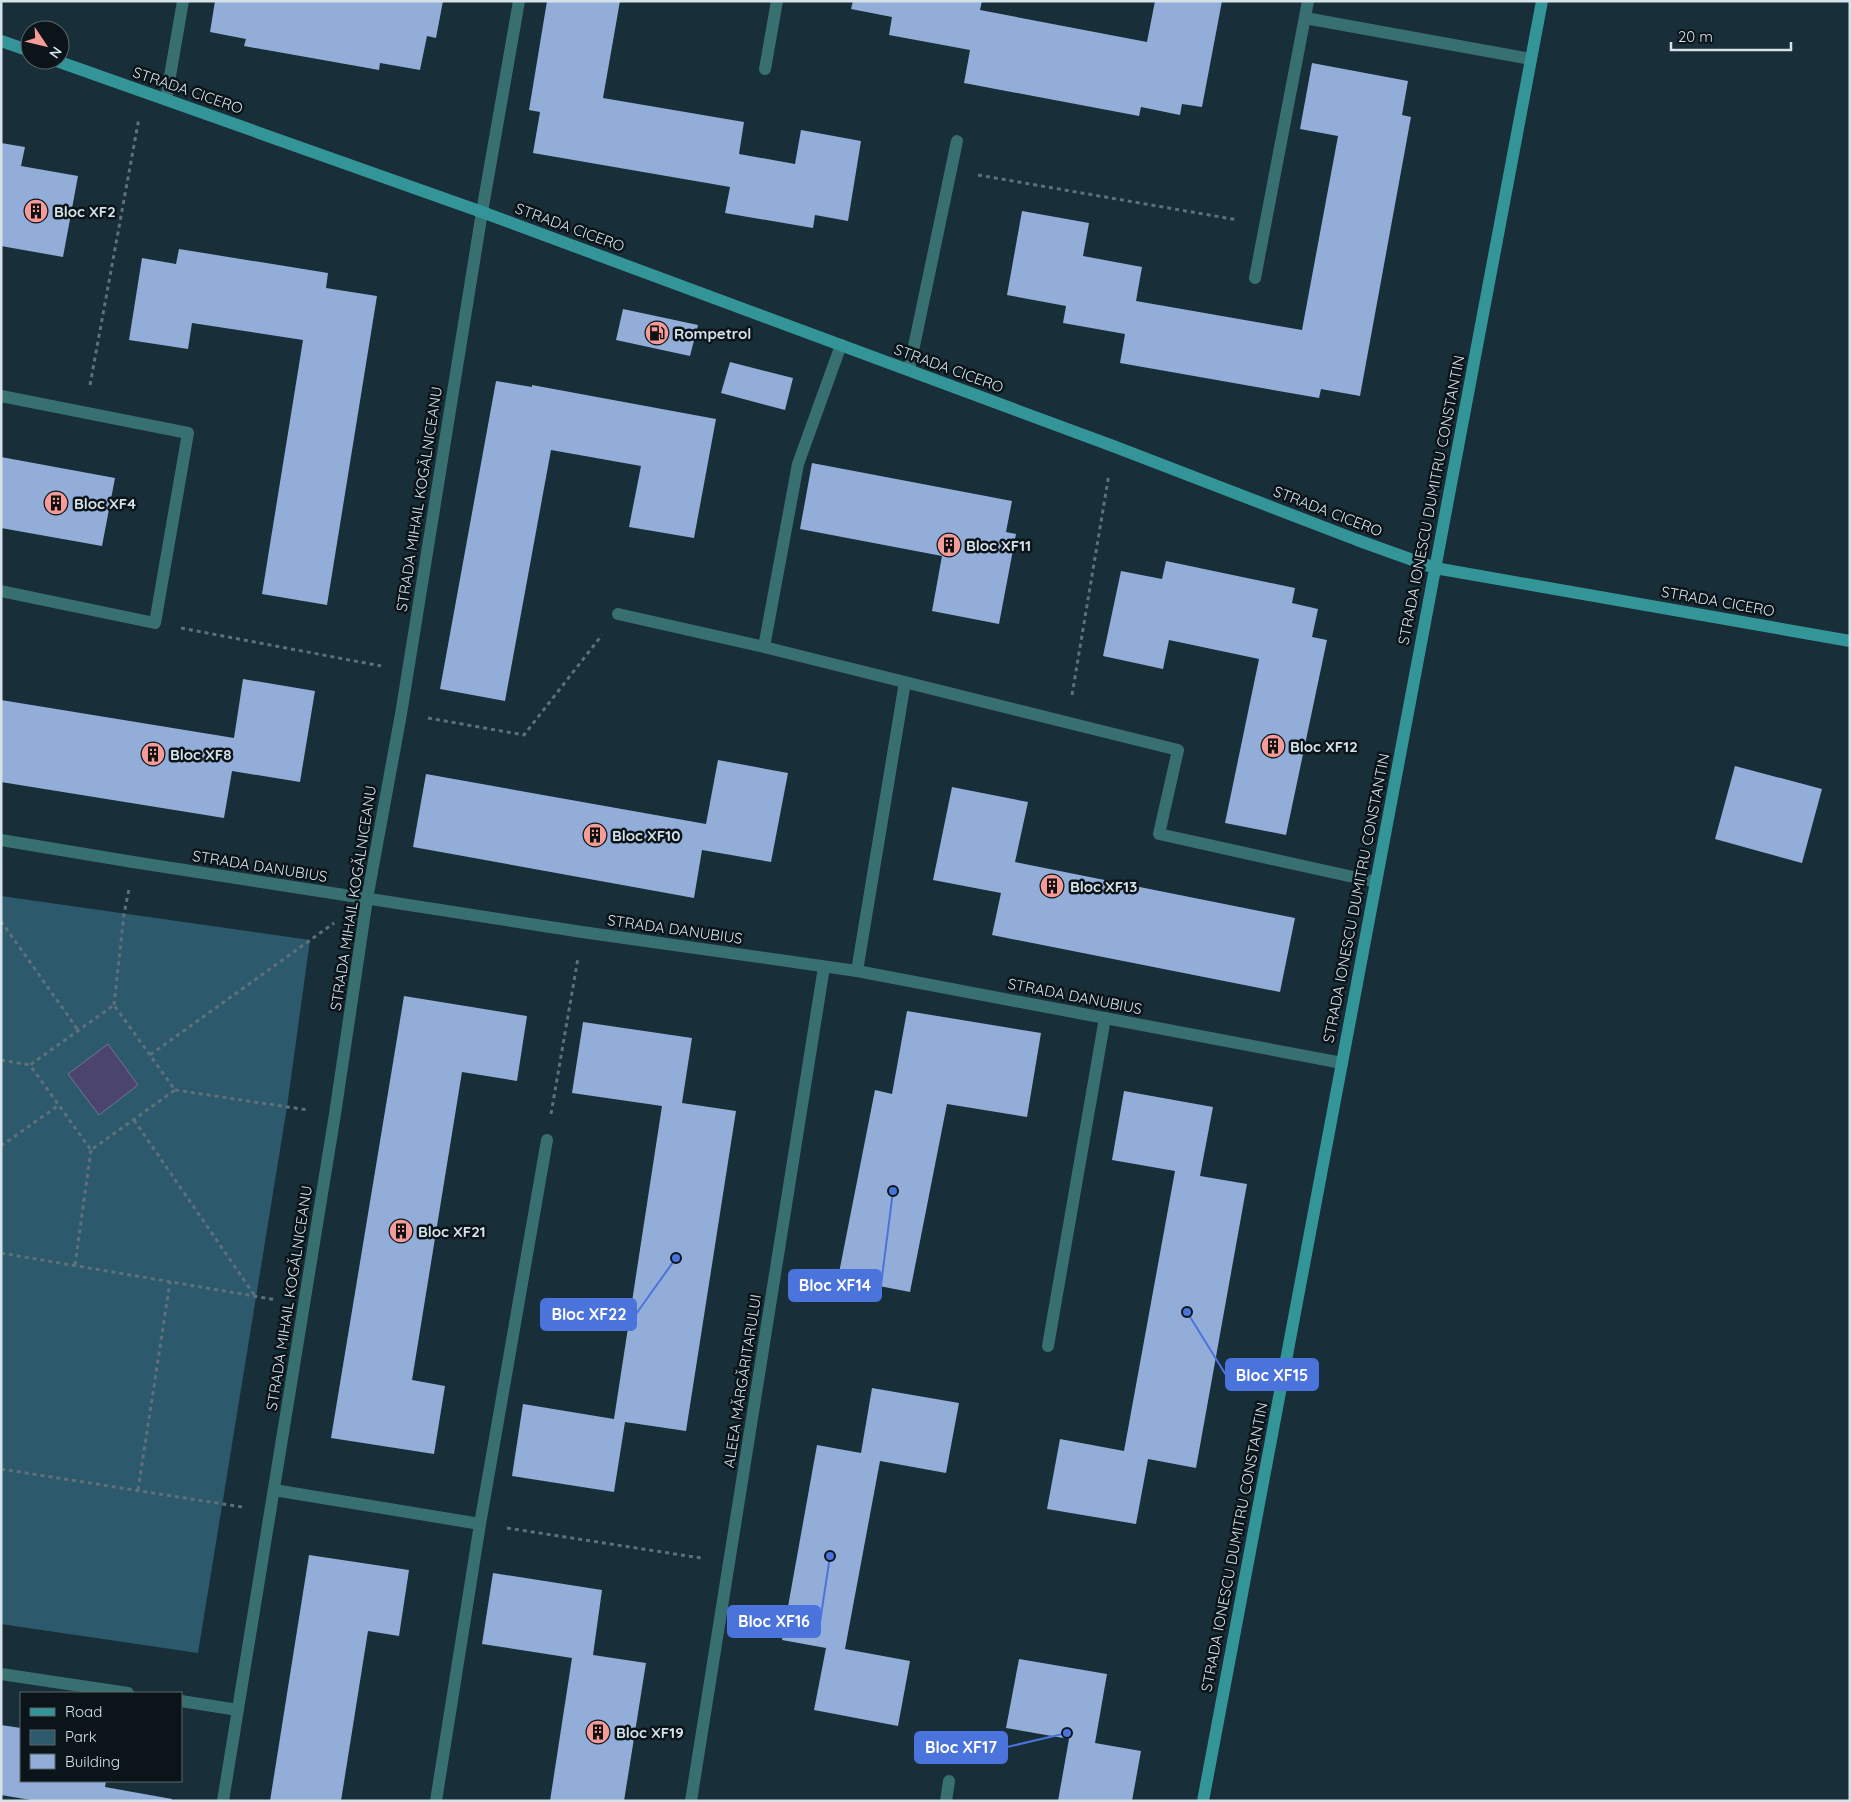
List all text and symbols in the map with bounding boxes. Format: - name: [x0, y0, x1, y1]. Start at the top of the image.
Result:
- north arrow: [20, 20, 70, 70]
- scale bar: [1671, 20, 1791, 52]
- text: 20 m: [1678, 27, 1713, 46]
- text: N: [45, 43, 66, 62]
- street label: STRADA CICERO: [131, 62, 245, 118]
- building icon: Bloc XF2: [23, 198, 49, 224]
- street label: STRADA CICERO: [513, 198, 627, 256]
- place label: Bloc XF2: [54, 202, 116, 221]
- fuel station icon: Rompetrol: [644, 320, 670, 346]
- place label: Rompetrol: [674, 324, 751, 343]
- street label: STRADA CICERO: [892, 339, 1006, 397]
- street label: STRADA IONESCU DUMITRU CONSTANTIN: [1394, 354, 1468, 646]
- street label: STRADA MIHAIL KOGĂLNICEANU: [392, 385, 446, 613]
- street label: STRADA CICERO: [1271, 482, 1385, 540]
- building icon: Bloc XF4: [43, 490, 69, 516]
- place label: Bloc XF4: [74, 494, 136, 513]
- building icon: Bloc XF11: [936, 532, 962, 558]
- place label: Bloc XF11: [966, 536, 1031, 555]
- street label: STRADA CICERO: [1660, 582, 1776, 620]
- building icon: Bloc XF12: [1260, 733, 1286, 759]
- place label: Bloc XF12: [1290, 737, 1358, 756]
- building icon: Bloc XF8: [140, 741, 166, 767]
- place label: Bloc XF8: [170, 745, 232, 764]
- street label: STRADA IONESCU DUMITRU CONSTANTIN: [1319, 752, 1393, 1044]
- street label: STRADA MIHAIL KOGĂLNICEANU: [326, 784, 380, 1012]
- building icon: Bloc XF10: [582, 822, 608, 848]
- place label: Bloc XF10: [612, 826, 680, 845]
- street label: STRADA DANUBIUS: [191, 846, 329, 886]
- building icon: Bloc XF13: [1039, 873, 1065, 899]
- place label: Bloc XF13: [1070, 877, 1137, 896]
- street label: STRADA DANUBIUS: [606, 910, 744, 948]
- street label: STRADA DANUBIUS: [1006, 974, 1144, 1018]
- street label: STRADA MIHAIL KOGĂLNICEANU: [262, 1184, 316, 1412]
- building icon: Bloc XF21: [388, 1218, 414, 1244]
- place label: Bloc XF21: [418, 1222, 486, 1241]
- callout: Bloc XF14: [789, 1270, 881, 1301]
- text: Bloc XF14: [799, 1275, 872, 1295]
- street label: ALEEA MĂRGĂRITARULUI: [719, 1293, 765, 1469]
- callout: Bloc XF22: [541, 1299, 636, 1330]
- text: Bloc XF22: [551, 1304, 627, 1324]
- callout: Bloc XF15: [1226, 1359, 1318, 1390]
- text: Bloc XF15: [1236, 1365, 1308, 1385]
- street label: STRADA IONESCU DUMITRU CONSTANTIN: [1197, 1401, 1271, 1693]
- callout: Bloc XF16: [728, 1606, 820, 1637]
- text: Bloc XF16: [738, 1611, 810, 1631]
- legend: [20, 1692, 182, 1782]
- text: Road: [65, 1702, 102, 1721]
- building icon: Bloc XF19: [585, 1719, 611, 1745]
- place label: Bloc XF19: [616, 1723, 684, 1742]
- text: Park: [65, 1727, 97, 1746]
- callout: Bloc XF17: [915, 1732, 1007, 1763]
- text: Bloc XF17: [925, 1737, 997, 1757]
- text: Building: [65, 1752, 120, 1771]

